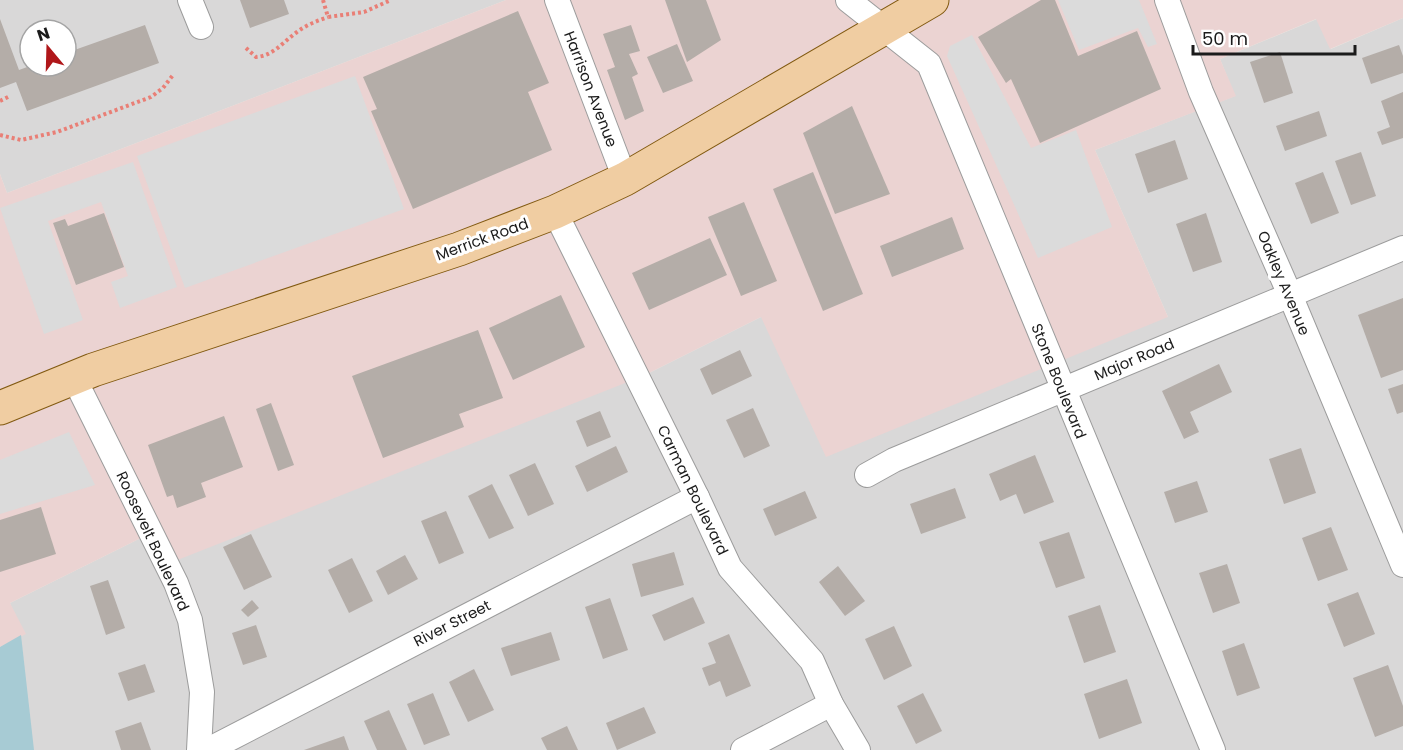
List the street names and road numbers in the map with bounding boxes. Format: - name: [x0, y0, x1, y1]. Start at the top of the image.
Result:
- street label: Harrison Avenue: [559, 28, 623, 150]
- street label: Merrick Road: [433, 213, 531, 265]
- street label: Oakley Avenue: [1253, 228, 1315, 338]
- street label: Stone Boulevard: [1026, 320, 1092, 442]
- street label: Major Road: [1091, 333, 1177, 385]
- street label: Carman Boulevard: [652, 421, 734, 559]
- street label: Roosevelt Boulevard: [111, 468, 195, 614]
- street label: River Street: [410, 595, 494, 651]

